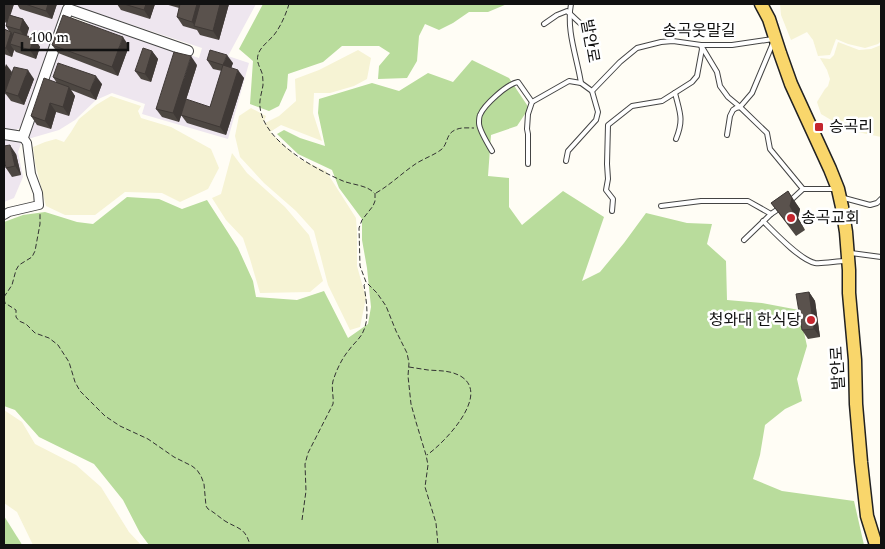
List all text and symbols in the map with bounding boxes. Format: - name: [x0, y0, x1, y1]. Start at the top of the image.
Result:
- street label: 발안로: [574, 17, 606, 65]
- street label: 송곡웃말길: [662, 19, 736, 43]
- scale bar: [22, 20, 129, 52]
- text: 100 m: [30, 26, 69, 49]
- place label: 승곡리: [829, 115, 873, 139]
- marker: 승곡리: [813, 121, 825, 133]
- place label: 송곡교회: [801, 206, 860, 230]
- marker: 송곡교회: [785, 212, 797, 224]
- place label: 청와대 한식당: [709, 308, 801, 332]
- marker: 청와대 한식당: [805, 314, 817, 326]
- street label: 발안로: [825, 345, 851, 391]

